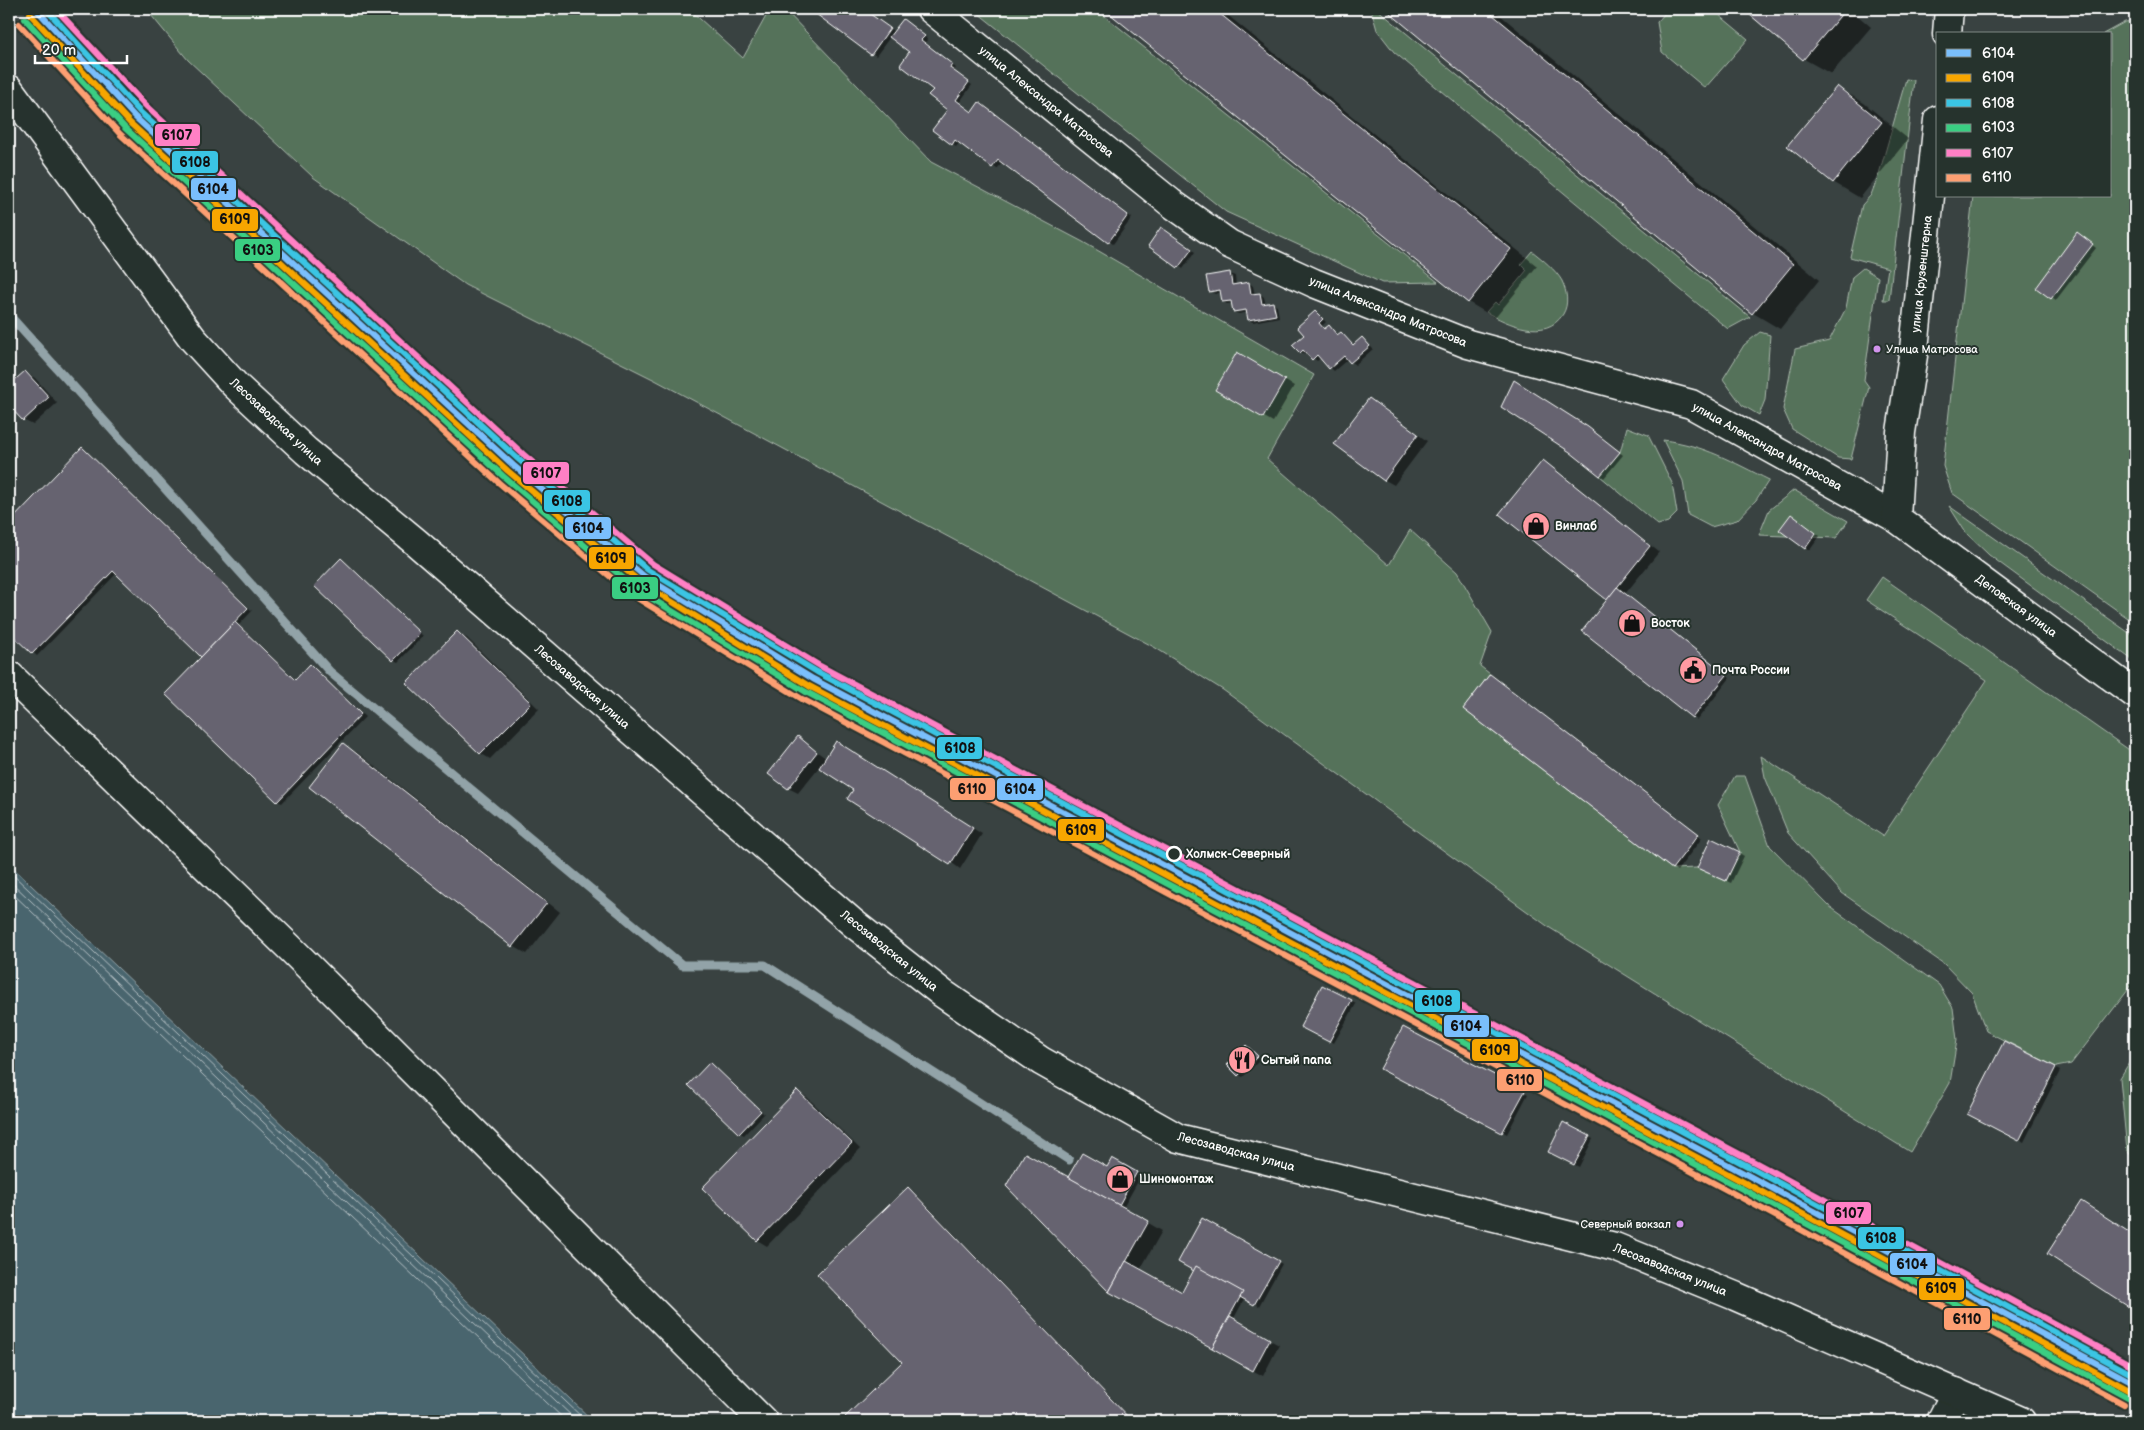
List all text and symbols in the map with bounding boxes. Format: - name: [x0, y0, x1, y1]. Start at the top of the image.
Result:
- scale bar: [35, 32, 128, 64]
- legend: [1936, 32, 2112, 198]
- text: 20 m: [42, 41, 76, 60]
- street label: улица Александра Матросова: [976, 43, 1116, 161]
- text: 6104: [1982, 44, 2015, 63]
- text: 6109: [1982, 68, 2014, 87]
- text: 6108: [1982, 94, 2015, 113]
- text: 6103: [1982, 118, 2015, 137]
- line badge: 6107: [154, 123, 201, 147]
- text: 6107: [162, 127, 193, 144]
- text: 6107: [1982, 144, 2014, 163]
- line badge: 6108: [171, 150, 219, 174]
- text: 6108: [179, 154, 211, 171]
- text: 6110: [1982, 168, 2012, 187]
- line badge: 6104: [190, 177, 237, 201]
- text: 6104: [197, 181, 229, 198]
- line badge: 6109: [211, 208, 259, 232]
- text: 6109: [219, 211, 251, 228]
- street label: улица Крузенштерна: [1908, 215, 1936, 333]
- line badge: 6103: [234, 238, 281, 262]
- text: 6103: [242, 242, 274, 259]
- street label: улица Александра Матросова: [1307, 273, 1469, 351]
- place label: Улица Матросова: [1886, 343, 1978, 356]
- marker: Улица Матросова: [1872, 344, 1882, 354]
- street label: Лесозаводская улица: [226, 375, 325, 469]
- street label: улица Александра Матросова: [1690, 400, 1844, 494]
- line badge: 6107: [522, 461, 570, 485]
- text: 6107: [531, 465, 562, 482]
- line badge: 6108: [543, 489, 591, 513]
- text: 6108: [551, 493, 583, 510]
- shop icon: Винлаб: [1521, 511, 1551, 541]
- line badge: 6104: [564, 516, 612, 540]
- place label: Винлаб: [1555, 519, 1597, 534]
- text: 6104: [572, 520, 604, 537]
- line badge: 6109: [588, 546, 635, 570]
- text: 6109: [595, 550, 627, 567]
- street label: Деповская улица: [1972, 571, 2060, 641]
- line badge: 6103: [611, 576, 659, 600]
- text: 6103: [619, 580, 651, 597]
- shop icon: Восток: [1617, 608, 1647, 638]
- place label: Восток: [1651, 616, 1690, 631]
- street label: Лесозаводская улица: [531, 641, 633, 732]
- public building icon: Почта России: [1678, 655, 1708, 685]
- place label: Почта России: [1712, 663, 1790, 678]
- line badge: 6108: [936, 736, 983, 760]
- text: 6108: [944, 740, 976, 757]
- line badge: 6110: [949, 777, 996, 801]
- line badge: 6104: [996, 777, 1044, 801]
- text: 6110: [958, 781, 987, 798]
- text: 6104: [1004, 781, 1036, 798]
- line badge: 6109: [1057, 818, 1105, 842]
- text: 6109: [1065, 822, 1097, 839]
- marker: Холмск-Северный: [1166, 846, 1182, 862]
- place label: Холмск-Северный: [1185, 847, 1290, 862]
- street label: Лесозаводская улица: [836, 906, 941, 995]
- line badge: 6108: [1414, 989, 1461, 1013]
- text: 6108: [1421, 993, 1453, 1010]
- line badge: 6104: [1443, 1014, 1490, 1038]
- text: 6104: [1450, 1018, 1482, 1035]
- line badge: 6109: [1471, 1038, 1519, 1062]
- text: 6109: [1479, 1042, 1511, 1059]
- restaurant icon: Сытый папа: [1227, 1045, 1257, 1075]
- place label: Сытый папа: [1261, 1053, 1332, 1068]
- line badge: 6110: [1496, 1068, 1543, 1092]
- text: 6110: [1506, 1072, 1535, 1089]
- street label: Лесозаводская улица: [1175, 1129, 1296, 1175]
- shop icon: Шиномонтаж: [1105, 1164, 1135, 1194]
- place label: Шиномонтаж: [1139, 1172, 1214, 1187]
- line badge: 6107: [1825, 1201, 1872, 1225]
- text: 6107: [1834, 1205, 1865, 1222]
- place label: Северный вокзал: [1581, 1218, 1671, 1231]
- marker: Северный вокзал: [1675, 1219, 1685, 1229]
- line badge: 6108: [1857, 1226, 1905, 1250]
- text: 6108: [1865, 1230, 1897, 1247]
- street label: Лесозаводская улица: [1610, 1240, 1729, 1300]
- line badge: 6104: [1889, 1252, 1936, 1276]
- text: 6104: [1896, 1256, 1928, 1273]
- line badge: 6109: [1918, 1277, 1965, 1301]
- text: 6109: [1925, 1280, 1957, 1297]
- line badge: 6110: [1943, 1307, 1991, 1331]
- text: 6110: [1953, 1311, 1982, 1328]

